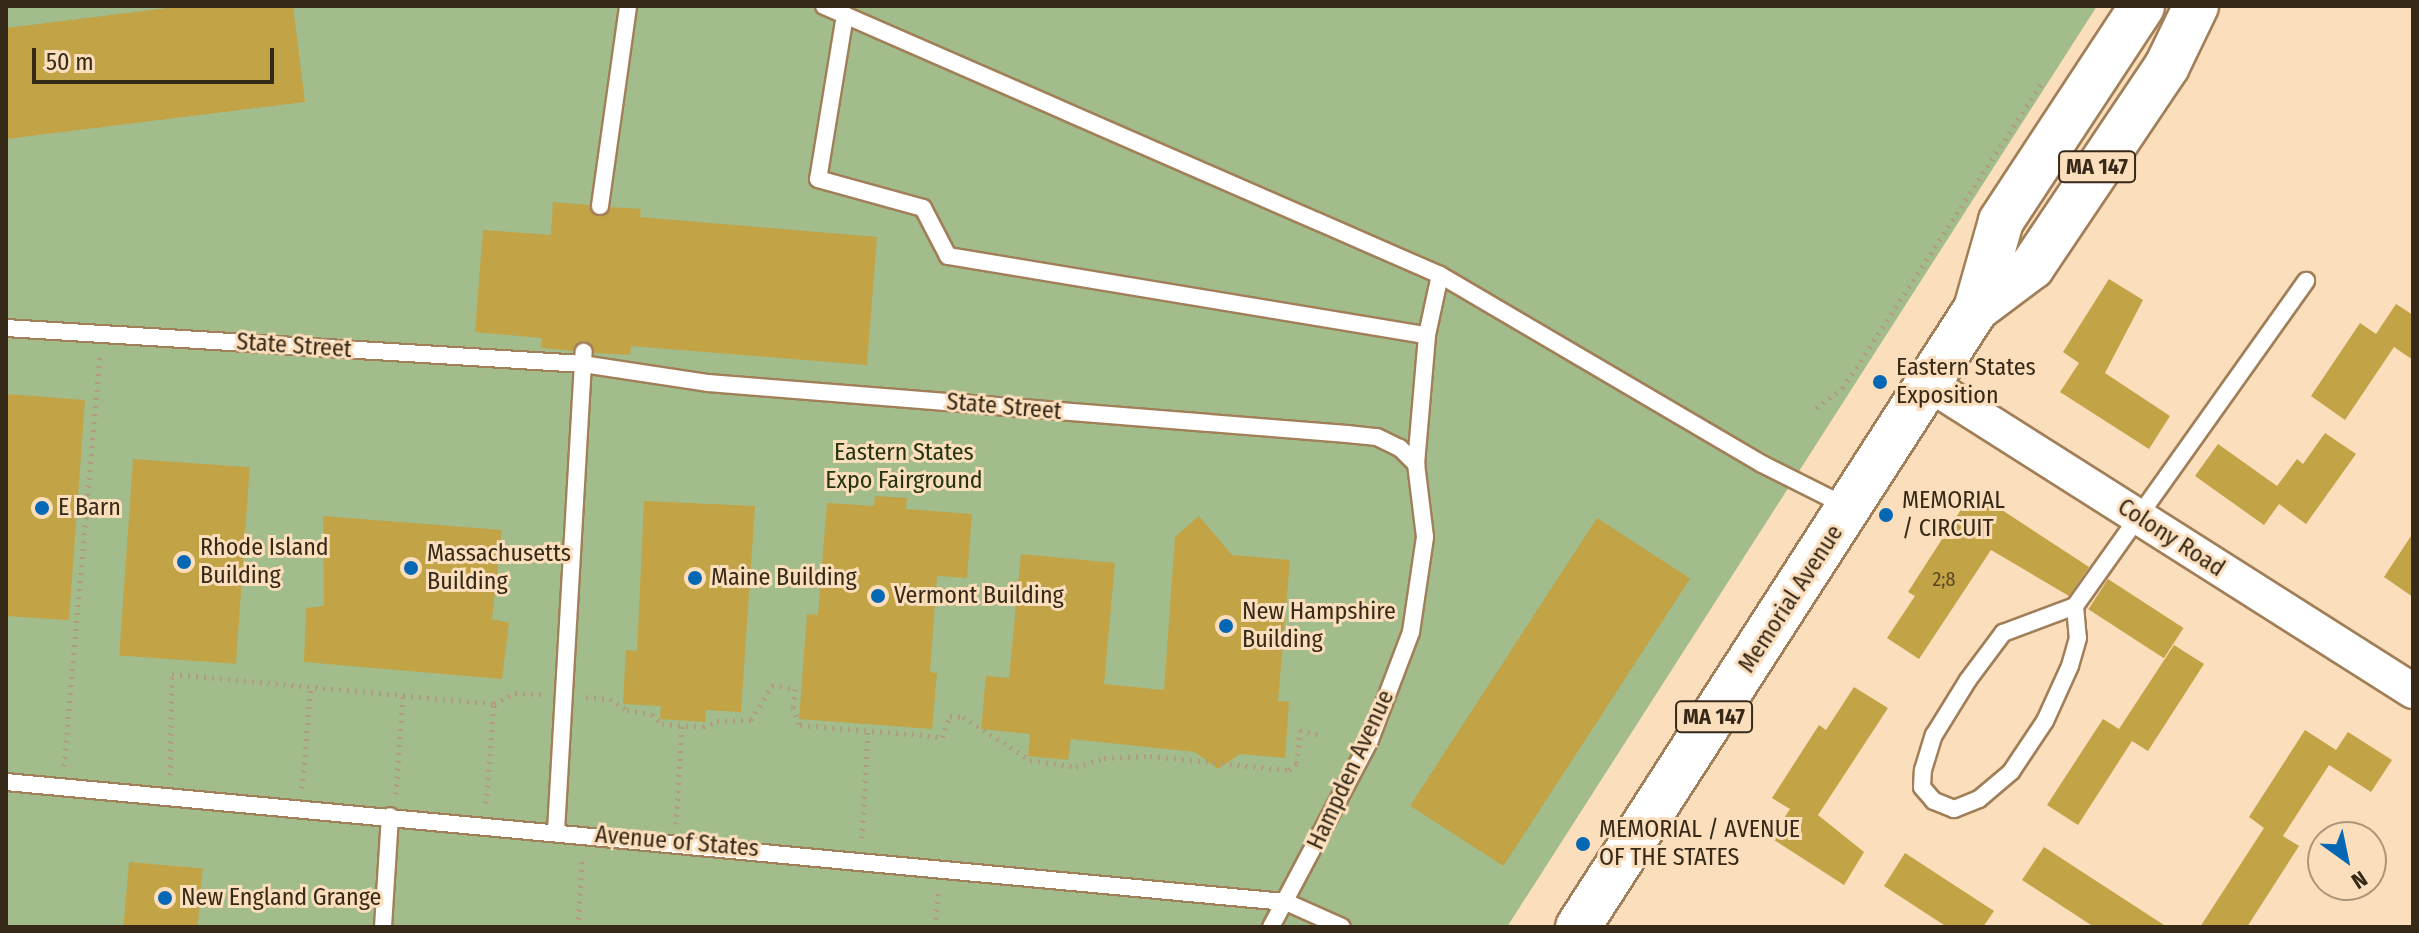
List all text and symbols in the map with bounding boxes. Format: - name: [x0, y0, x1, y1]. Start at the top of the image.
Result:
- scale bar: [36, 32, 278, 82]
- text: 50 m: [46, 48, 94, 76]
- road number: MA 147: [2057, 149, 2137, 185]
- street label: State Street: [235, 328, 353, 364]
- place label: Eastern States Exposition: [1896, 354, 2036, 410]
- marker: Eastern States Exposition: [1871, 373, 1889, 391]
- street label: State Street: [945, 388, 1063, 426]
- park label: Eastern States Expo Fairground: [825, 439, 983, 495]
- place label: MEMORIAL / CIRCUIT: [1902, 487, 2005, 543]
- street label: Colony Road: [2112, 493, 2230, 583]
- place label: E Barn: [58, 494, 121, 522]
- marker: E Barn: [33, 499, 51, 517]
- marker: MEMORIAL / CIRCUIT: [1877, 506, 1895, 524]
- street label: Memorial Avenue: [1733, 520, 1849, 678]
- place label: Rhode Island Building: [200, 534, 329, 590]
- place label: Massachusetts Building: [427, 540, 571, 596]
- marker: Rhode Island Building: [175, 553, 193, 571]
- marker: Massachusetts Building: [402, 559, 420, 577]
- place label: Maine Building: [711, 564, 857, 592]
- house number: 2;8: [1932, 567, 1956, 591]
- marker: Maine Building: [686, 569, 704, 587]
- place label: Vermont Building: [894, 582, 1064, 610]
- marker: Vermont Building: [869, 587, 887, 605]
- place label: New Hampshire Building: [1242, 598, 1396, 654]
- marker: New Hampshire Building: [1217, 617, 1235, 635]
- street label: Hampden Avenue: [1301, 686, 1401, 854]
- road number: MA 147: [1674, 699, 1754, 735]
- place label: MEMORIAL / AVENUE OF THE STATES: [1599, 816, 1800, 872]
- street label: Avenue of States: [594, 820, 760, 864]
- north arrow: [2307, 821, 2387, 901]
- marker: MEMORIAL / AVENUE OF THE STATES: [1574, 835, 1592, 853]
- text: N: [2346, 865, 2372, 895]
- place label: New England Grange: [181, 884, 381, 912]
- marker: New England Grange: [156, 889, 174, 907]

